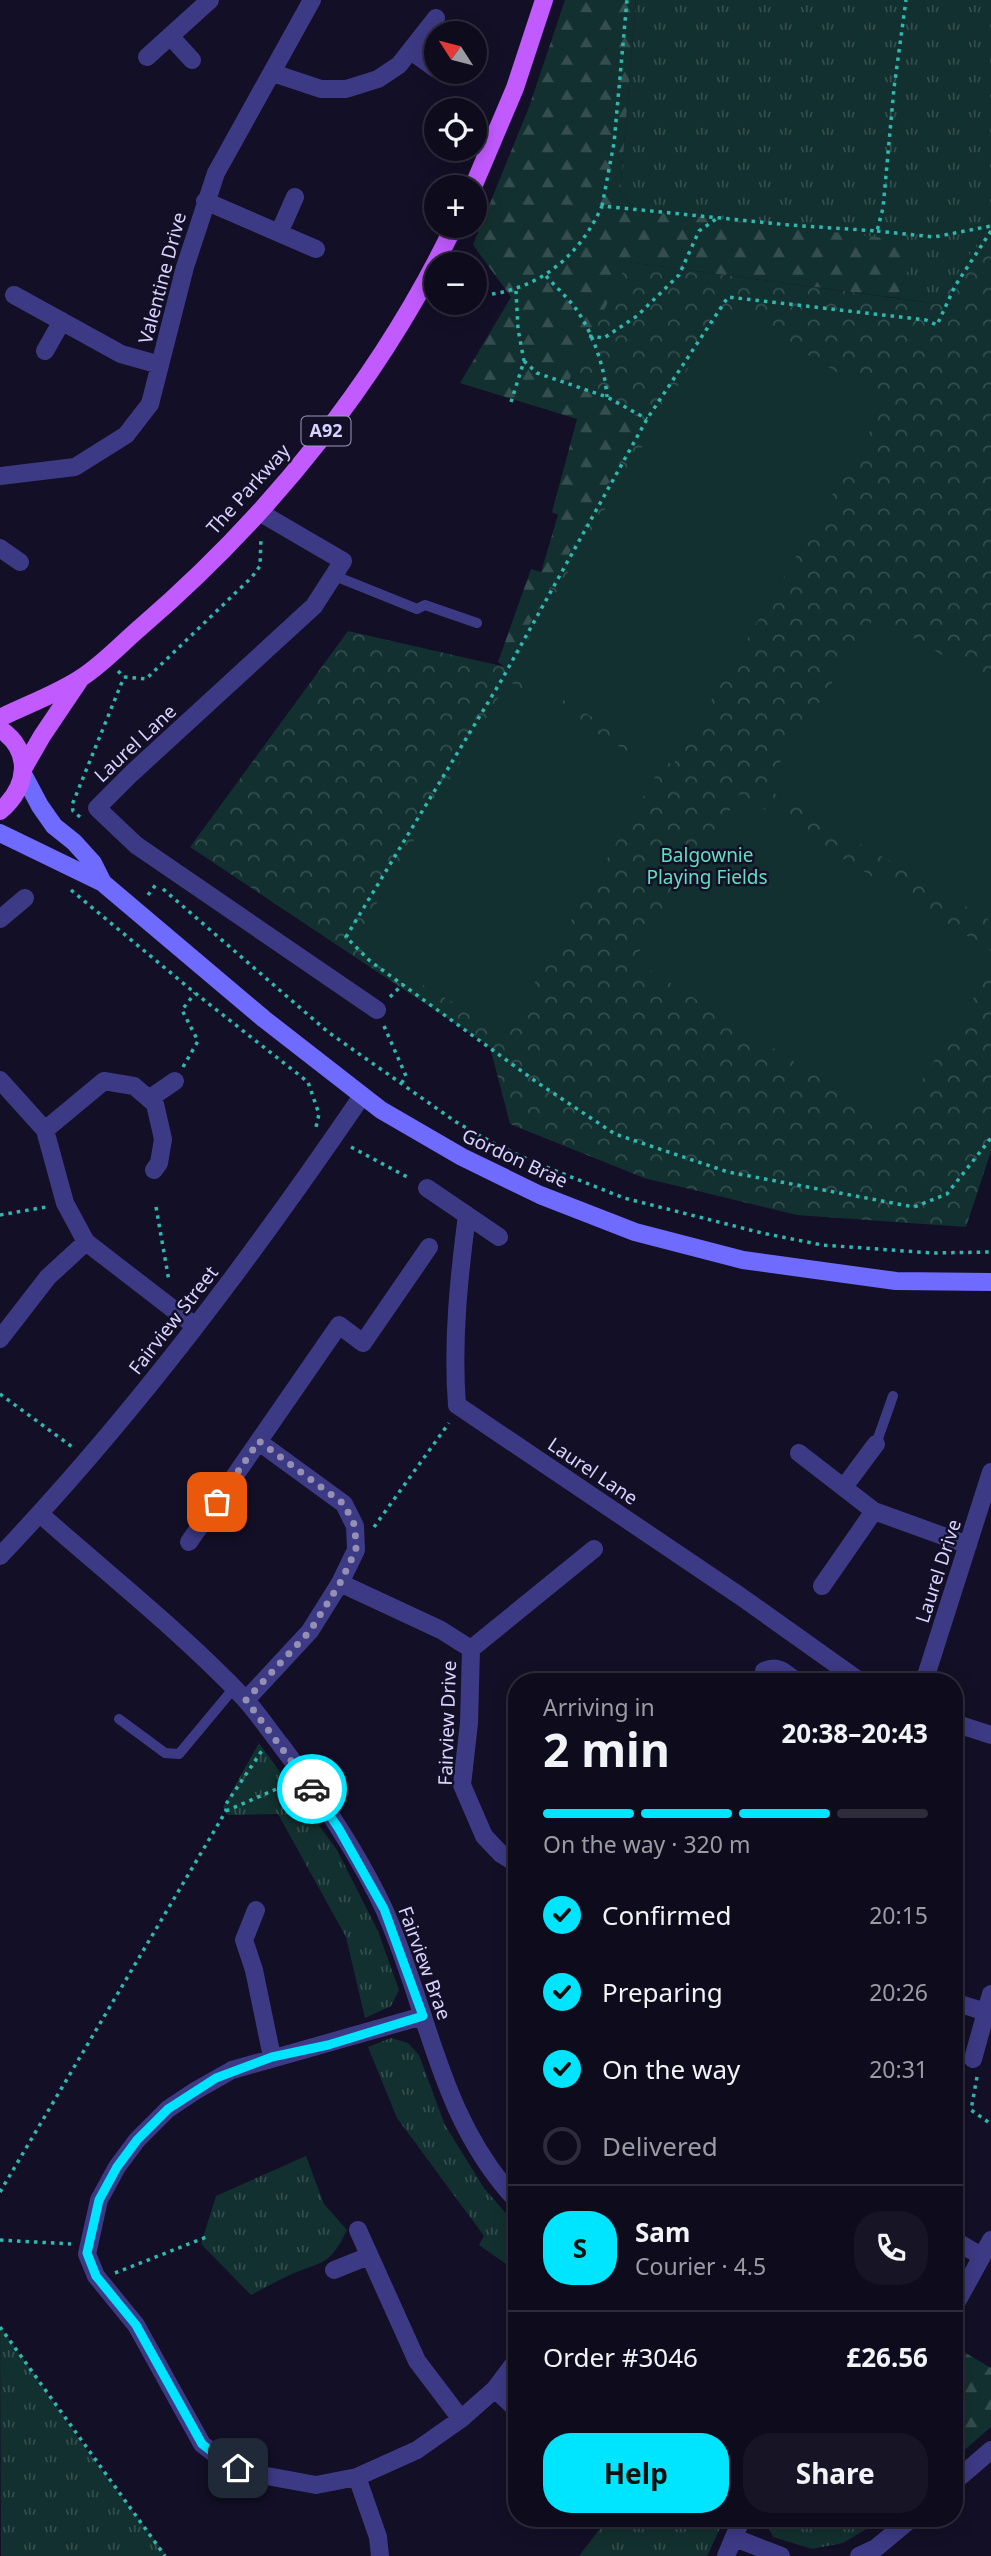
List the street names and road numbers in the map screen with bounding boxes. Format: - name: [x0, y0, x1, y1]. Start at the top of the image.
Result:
- street label: Valentine Drive: [132, 209, 192, 347]
- road number: A92: [302, 416, 350, 446]
- street label: The Parkway: [200, 438, 296, 540]
- street label: Laurel Lane: [88, 698, 182, 788]
- street label: Gordon Brae: [458, 1122, 572, 1194]
- street label: Fairview Street: [122, 1260, 224, 1380]
- street label: Laurel Lane: [543, 1431, 643, 1511]
- street label: Laurel Drive: [909, 1516, 967, 1626]
- street label: Fairview Drive: [432, 1660, 462, 1786]
- street label: Fairview Brae: [392, 1903, 458, 2023]

